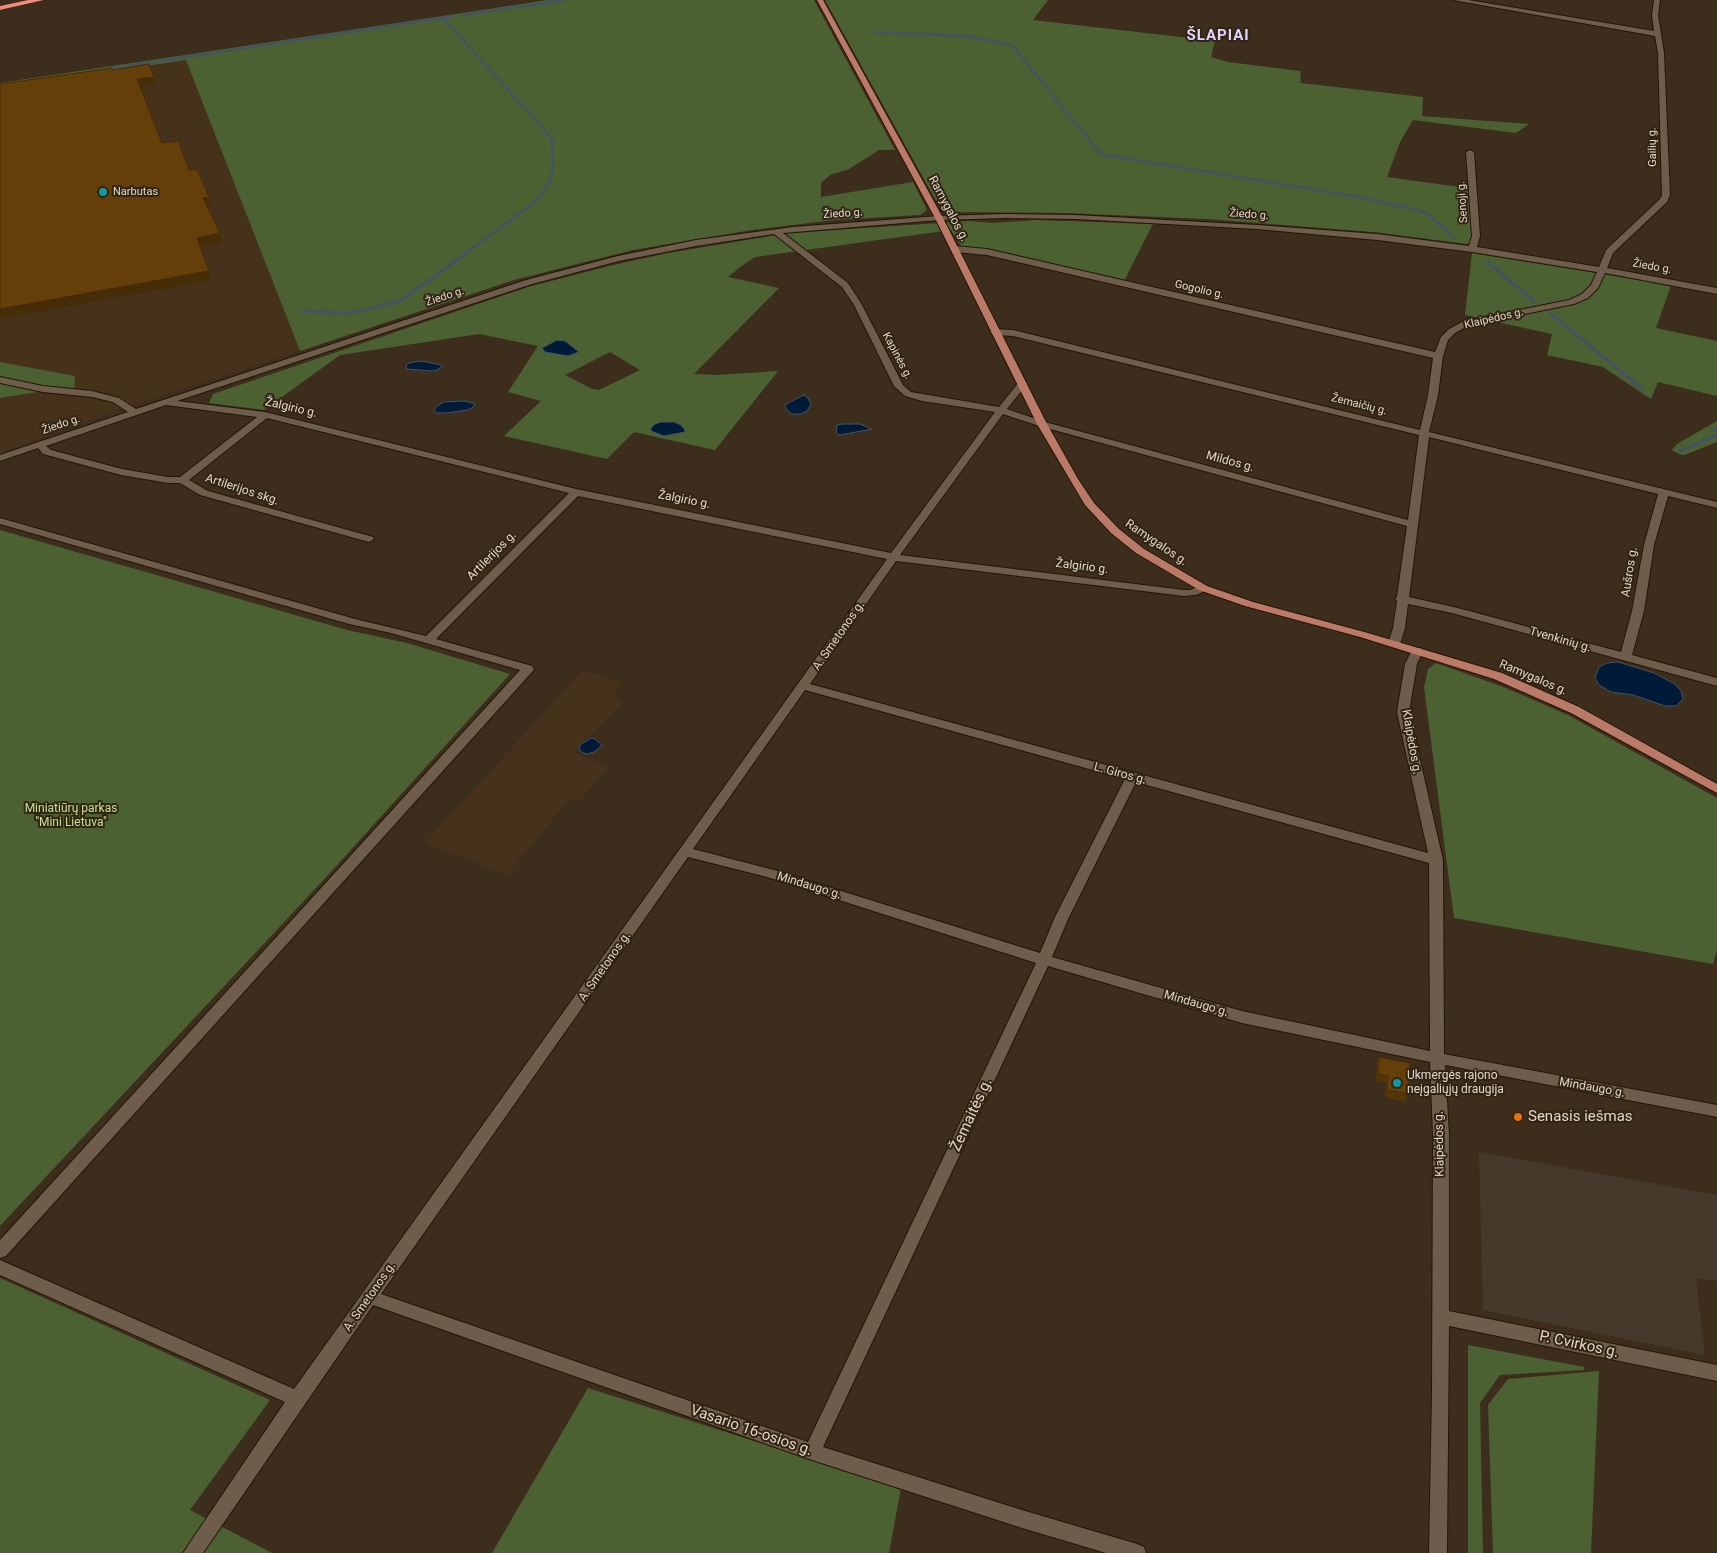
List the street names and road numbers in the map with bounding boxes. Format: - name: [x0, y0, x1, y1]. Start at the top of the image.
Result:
- street label: Gailių g.: [1646, 127, 1660, 167]
- street label: Ramygalos g.: [925, 174, 971, 244]
- street label: Senoji g.: [1455, 181, 1471, 223]
- street label: Žiedo g.: [823, 206, 863, 222]
- street label: Žiedo g.: [1229, 207, 1269, 223]
- street label: Žiedo g.: [1631, 257, 1673, 277]
- street label: Gogolio g.: [1173, 278, 1225, 302]
- street label: Žiedo g.: [424, 285, 466, 309]
- street label: Klaipėdos g.: [1463, 306, 1525, 332]
- street label: Kapinės g.: [879, 330, 915, 382]
- street label: Žemaičių g.: [1330, 392, 1388, 418]
- street label: Žalgirio g.: [264, 395, 318, 421]
- street label: Žiedo g.: [40, 412, 82, 438]
- street label: Mildos g.: [1204, 449, 1256, 475]
- street label: Artilerijos skg.: [204, 471, 280, 509]
- street label: Žalgirio g.: [657, 488, 711, 512]
- street label: Ramygalos g.: [1122, 517, 1190, 569]
- street label: Artilerijos g.: [464, 528, 520, 584]
- street label: Aušros g.: [1619, 546, 1641, 598]
- street label: Žalgirio g.: [1055, 557, 1109, 577]
- street label: A. Smetonos g.: [810, 599, 868, 673]
- street label: Tvenkinių g.: [1527, 624, 1593, 656]
- street label: Ramygalos g.: [1497, 657, 1569, 699]
- street label: Klaipėdos g.: [1398, 708, 1424, 776]
- street label: L. Giros g.: [1092, 760, 1148, 788]
- street label: Mindaugo g.: [775, 869, 843, 903]
- street label: A. Smetonos g.: [576, 930, 634, 1004]
- street label: Mindaugo g.: [1162, 988, 1230, 1020]
- street label: Mindaugo g.: [1558, 1075, 1626, 1101]
- street label: Žemaitės g.: [947, 1076, 997, 1154]
- street label: Klaipėdos g.: [1432, 1111, 1448, 1177]
- street label: A. Smetonos g.: [341, 1260, 399, 1334]
- street label: P. Cvirkos g.: [1538, 1328, 1620, 1362]
- street label: Vasario 16-osios g.: [688, 1402, 814, 1460]

